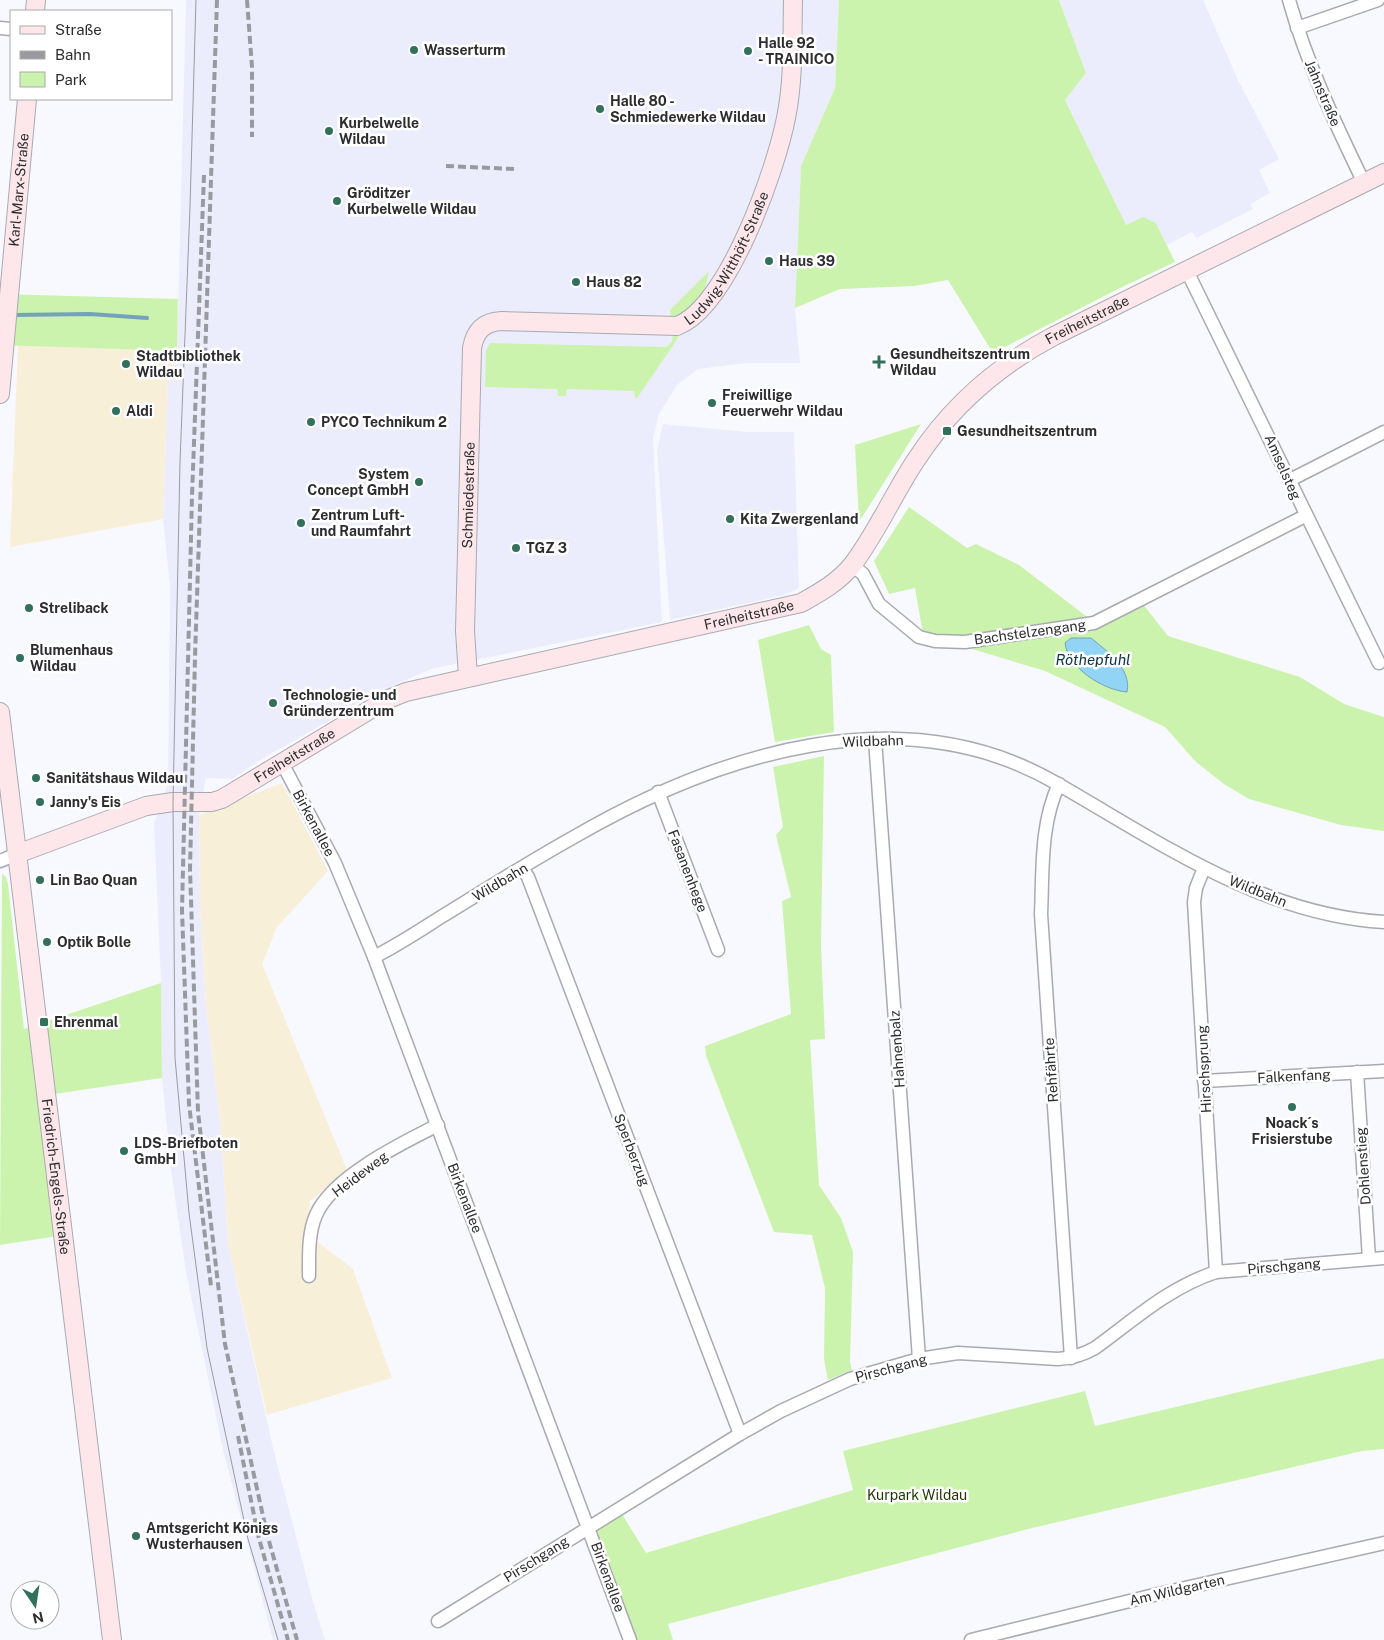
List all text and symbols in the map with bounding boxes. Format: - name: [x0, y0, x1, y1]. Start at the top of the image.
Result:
- legend: [10, 10, 172, 100]
- text: Straße: [55, 21, 102, 38]
- place label: Halle 92 - TRAINICO: [758, 35, 834, 67]
- place label: Wasserturm: [424, 42, 506, 58]
- marker: Wasserturm: [408, 44, 420, 56]
- marker: Halle 92 - TRAINICO: [742, 45, 754, 57]
- text: Bahn: [55, 46, 91, 63]
- street label: Jahnstraße: [1302, 57, 1344, 129]
- text: Park: [55, 71, 87, 88]
- place label: Halle 80 - Schmiedewerke Wildau: [610, 93, 766, 125]
- marker: Halle 80 - Schmiedewerke Wildau: [594, 103, 606, 115]
- place label: Kurbelwelle Wildau: [339, 115, 419, 147]
- marker: Kurbelwelle Wildau: [323, 125, 335, 137]
- street label: Karl-Marx-Straße: [6, 132, 32, 247]
- place label: Gröditzer Kurbelwelle Wildau: [347, 185, 476, 217]
- street label: Ludwig-Witthöft-Straße: [681, 189, 772, 328]
- marker: Gröditzer Kurbelwelle Wildau: [331, 195, 343, 207]
- place label: Haus 39: [779, 253, 835, 269]
- marker: Haus 39: [763, 255, 775, 267]
- place label: Haus 82: [586, 274, 642, 290]
- marker: Haus 82: [570, 276, 582, 288]
- street label: Freiheitstraße: [1042, 292, 1132, 347]
- place label: Gesundheitszentrum Wildau: [890, 346, 1030, 378]
- place label: Stadtbibliothek Wildau: [136, 348, 241, 380]
- marker: Gesundheitszentrum Wildau: [872, 355, 886, 369]
- marker: Stadtbibliothek Wildau: [120, 358, 132, 370]
- place label: Freiwillige Feuerwehr Wildau: [722, 387, 843, 419]
- marker: Freiwillige Feuerwehr Wildau: [706, 397, 718, 409]
- place label: Aldi: [126, 403, 153, 419]
- marker: Aldi: [110, 405, 122, 417]
- place label: PYCO Technikum 2: [321, 414, 447, 430]
- marker: PYCO Technikum 2: [305, 416, 317, 428]
- place label: Gesundheitszentrum: [957, 423, 1097, 439]
- marker: Gesundheitszentrum: [941, 425, 953, 437]
- street label: Amselsteg: [1261, 432, 1305, 502]
- street label: Schmiedestraße: [459, 442, 478, 549]
- place label: System Concept GmbH: [307, 466, 409, 498]
- marker: System Concept GmbH: [413, 476, 425, 488]
- place label: Zentrum Luft- und Raumfahrt: [311, 507, 411, 539]
- place label: Kita Zwergenland: [740, 511, 859, 527]
- marker: Kita Zwergenland: [724, 513, 736, 525]
- marker: Zentrum Luft- und Raumfahrt: [295, 517, 307, 529]
- place label: TGZ 3: [526, 540, 567, 556]
- marker: TGZ 3: [510, 542, 522, 554]
- street label: Freiheitstraße: [702, 597, 795, 633]
- place label: Streliback: [39, 600, 109, 616]
- marker: Streliback: [23, 602, 35, 614]
- street label: Bachstelzengang: [973, 616, 1087, 648]
- place label: Blumenhaus Wildau: [30, 642, 113, 674]
- water label: Röthepfuhl: [1055, 651, 1131, 668]
- marker: Blumenhaus Wildau: [14, 652, 26, 664]
- place label: Technologie- und Gründerzentrum: [283, 687, 397, 719]
- marker: Technologie- und Gründerzentrum: [267, 697, 279, 709]
- street label: Freiheitstraße: [251, 725, 338, 786]
- street label: Wildbahn: [842, 732, 904, 750]
- place label: Sanitätshaus Wildau: [46, 770, 183, 786]
- marker: Sanitätshaus Wildau: [30, 772, 42, 784]
- street label: Birkenallee: [290, 787, 338, 859]
- place label: Janny's Eis: [50, 794, 121, 810]
- marker: Janny's Eis: [34, 796, 46, 808]
- street label: Fasanenhege: [665, 827, 711, 915]
- street label: Wildbahn: [470, 859, 530, 905]
- place label: Lin Bao Quan: [50, 872, 137, 888]
- street label: Wildbahn: [1227, 872, 1289, 910]
- marker: Lin Bao Quan: [34, 874, 46, 886]
- place label: Optik Bolle: [57, 934, 131, 950]
- marker: Optik Bolle: [41, 936, 53, 948]
- street label: Hahnenbalz: [886, 1009, 908, 1088]
- place label: Ehrenmal: [54, 1014, 119, 1030]
- marker: Ehrenmal: [38, 1016, 50, 1028]
- street label: Hirschsprung: [1194, 1024, 1214, 1113]
- street label: Rehfährte: [1041, 1037, 1061, 1103]
- street label: Falkenfang: [1257, 1066, 1331, 1086]
- street label: Friedrich-Engels-Straße: [39, 1098, 73, 1256]
- marker: Noack´s Frisierstube: [1286, 1101, 1298, 1113]
- street label: Sperberzug: [611, 1111, 653, 1189]
- place label: Noack´s Frisierstube: [1251, 1115, 1333, 1147]
- street label: Dohlenstieg: [1352, 1126, 1374, 1205]
- place label: LDS-Briefboten GmbH: [134, 1135, 238, 1167]
- marker: LDS-Briefboten GmbH: [118, 1145, 130, 1157]
- street label: Heideweg: [329, 1148, 391, 1200]
- street label: Birkenallee: [444, 1161, 486, 1235]
- street label: Pirschgang: [1247, 1255, 1322, 1277]
- street label: Pirschgang: [853, 1351, 929, 1385]
- park label: Kurpark Wildau: [867, 1487, 967, 1503]
- place label: Amtsgericht Königs Wusterhausen: [146, 1520, 278, 1552]
- marker: Amtsgericht Königs Wusterhausen: [130, 1530, 142, 1542]
- street label: Pirschgang: [501, 1533, 572, 1585]
- street label: Birkenallee: [588, 1540, 628, 1614]
- street label: Am Wildgarten: [1128, 1571, 1226, 1609]
- north arrow: [10, 1580, 60, 1630]
- text: N: [31, 1609, 45, 1627]

